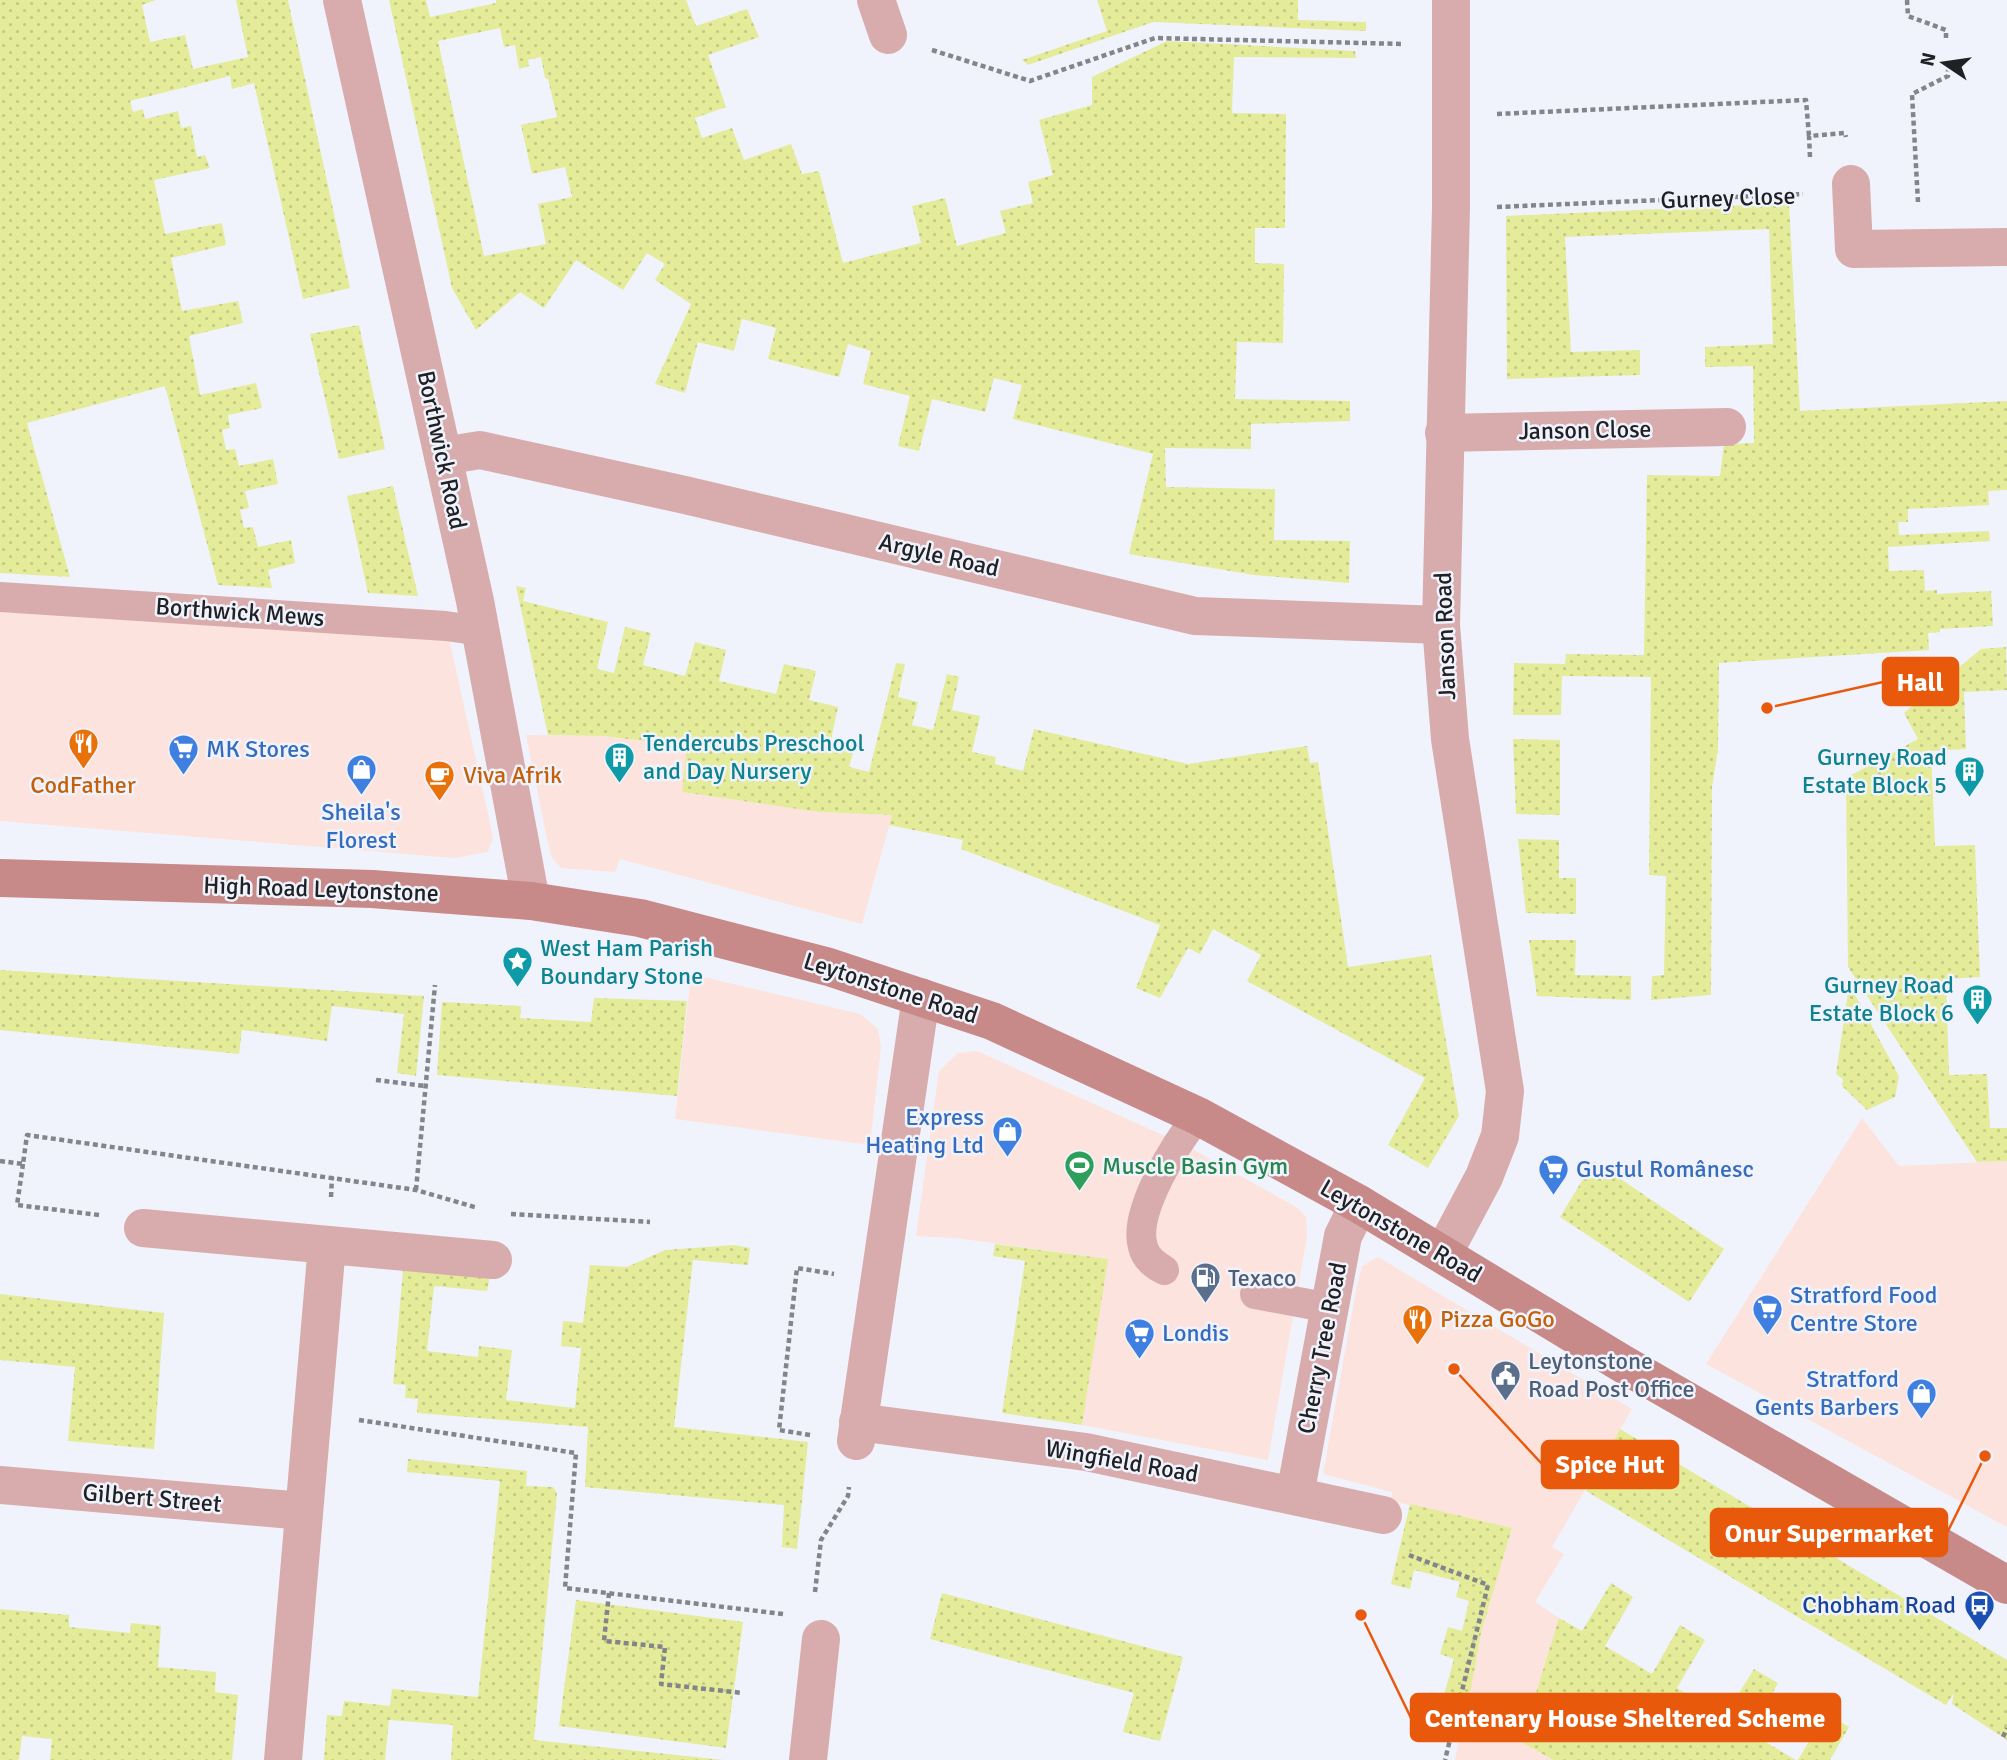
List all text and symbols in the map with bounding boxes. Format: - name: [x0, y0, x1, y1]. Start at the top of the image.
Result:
- north arrow: [1909, 28, 1979, 98]
- text: N: [1915, 50, 1942, 69]
- street label: Gurney Close: [1660, 181, 1796, 215]
- street label: Borthwick Road: [411, 368, 473, 532]
- street label: Janson Close: [1518, 414, 1652, 446]
- street label: Argyle Road: [876, 527, 1002, 583]
- street label: Janson Road: [1428, 571, 1462, 701]
- street label: Borthwick Mews: [155, 591, 325, 633]
- callout: Hall: [1883, 658, 1958, 705]
- text: Hall: [1896, 667, 1944, 699]
- restaurant icon: CodFather: [66, 726, 100, 770]
- place label: Tendercubs Preschool and Day Nursery: [643, 728, 864, 786]
- supermarket icon: MK Stores: [166, 732, 200, 776]
- place label: MK Stores: [206, 734, 310, 764]
- building icon: Tendercubs Preschool and Day Nursery: [603, 740, 637, 784]
- place label: Gurney Road Estate Block 5: [1802, 742, 1947, 800]
- shop icon: Sheila's Florest: [344, 753, 378, 797]
- building icon: Gurney Road Estate Block 5: [1953, 754, 1987, 798]
- cafe icon: Viva Afrik: [423, 758, 457, 802]
- place label: Viva Afrik: [463, 760, 562, 790]
- place label: CodFather: [30, 770, 136, 800]
- place label: Sheila's Florest: [321, 797, 401, 855]
- street label: High Road Leytonstone: [203, 870, 439, 908]
- place label: West Ham Parish Boundary Stone: [540, 933, 713, 991]
- place icon: West Ham Parish Boundary Stone: [500, 945, 534, 989]
- street label: Leytonstone Road: [800, 946, 982, 1030]
- place label: Gurney Road Estate Block 6: [1809, 970, 1954, 1028]
- building icon: Gurney Road Estate Block 6: [1960, 982, 1994, 1026]
- place label: Express Heating Ltd: [865, 1102, 984, 1160]
- shop icon: Express Heating Ltd: [990, 1114, 1024, 1158]
- sports icon: Muscle Basin Gym: [1062, 1149, 1096, 1193]
- place label: Muscle Basin Gym: [1102, 1151, 1288, 1181]
- supermarket icon: Gustul Românesc: [1536, 1152, 1570, 1196]
- place label: Gustul Românesc: [1576, 1154, 1754, 1184]
- street label: Leytonstone Road: [1315, 1173, 1487, 1289]
- street label: Cherry Tree Road: [1291, 1260, 1353, 1436]
- fuel station icon: Texaco: [1188, 1261, 1222, 1305]
- place label: Texaco: [1228, 1263, 1296, 1293]
- place label: Stratford Food Centre Store: [1790, 1280, 1938, 1338]
- supermarket icon: Stratford Food Centre Store: [1750, 1292, 1784, 1336]
- restaurant icon: Pizza GoGo: [1400, 1302, 1434, 1346]
- place label: Pizza GoGo: [1440, 1304, 1555, 1334]
- supermarket icon: Londis: [1122, 1316, 1156, 1360]
- place label: Londis: [1162, 1318, 1229, 1348]
- place label: Leytonstone Road Post Office: [1528, 1346, 1695, 1404]
- public building icon: Leytonstone Road Post Office: [1488, 1358, 1522, 1402]
- place label: Stratford Gents Barbers: [1755, 1364, 1899, 1422]
- shop icon: Stratford Gents Barbers: [1905, 1376, 1939, 1420]
- street label: Wingfield Road: [1043, 1433, 1201, 1489]
- callout: Spice Hut: [1542, 1441, 1678, 1488]
- text: Spice Hut: [1556, 1449, 1665, 1481]
- street label: Gilbert Street: [81, 1477, 223, 1519]
- callout: Onur Supermarket: [1711, 1509, 1947, 1556]
- text: Onur Supermarket: [1725, 1518, 1933, 1550]
- bus stop icon: Chobham Road: [1962, 1588, 1996, 1632]
- place label: Chobham Road: [1802, 1590, 1956, 1620]
- callout: Centenary House Sheltered Scheme: [1411, 1694, 1840, 1741]
- text: Centenary House Sheltered Scheme: [1425, 1703, 1825, 1735]

